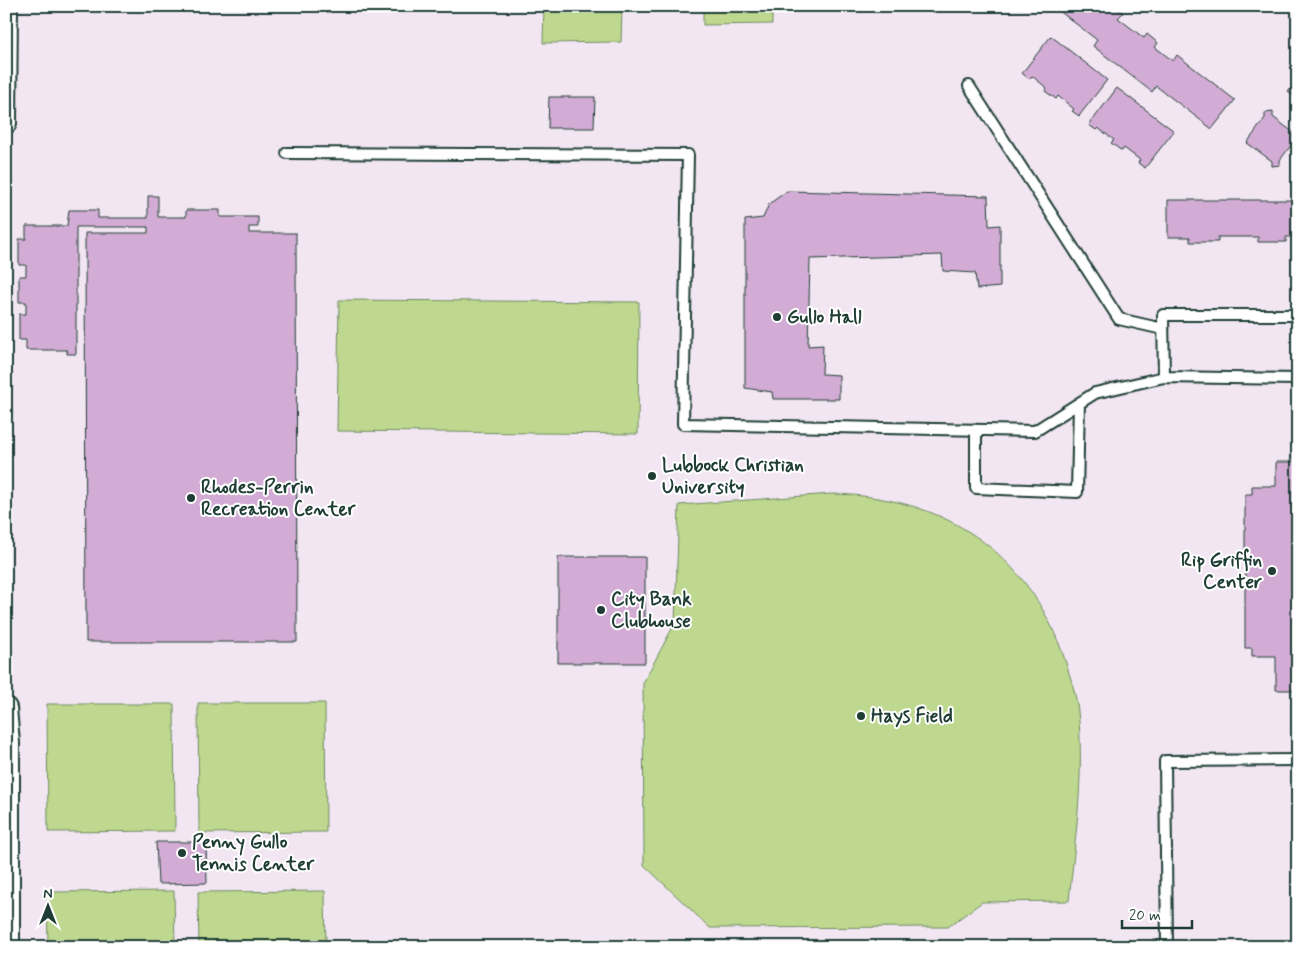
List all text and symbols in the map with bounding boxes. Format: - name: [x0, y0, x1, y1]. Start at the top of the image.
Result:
- place label: Gullo Hall: [787, 305, 862, 330]
- marker: Gullo Hall: [771, 311, 783, 323]
- place label: Lubbock Christian University: [662, 453, 804, 500]
- marker: Lubbock Christian University: [646, 470, 658, 482]
- place label: Rhodes-Perrin Recreation Center: [201, 475, 356, 522]
- marker: Rhodes-Perrin Recreation Center: [185, 492, 197, 504]
- place label: Rip Griffin Center: [1181, 548, 1262, 595]
- marker: Rip Griffin Center: [1266, 565, 1278, 577]
- place label: City Bank Clubhouse: [611, 587, 692, 634]
- marker: City Bank Clubhouse: [595, 604, 607, 616]
- place label: Hays Field: [871, 704, 953, 729]
- marker: Hays Field: [855, 710, 867, 722]
- place label: Penny Gullo Tennis Center: [192, 830, 315, 877]
- marker: Penny Gullo Tennis Center: [176, 847, 188, 859]
- north arrow: [22, 880, 72, 930]
- text: N: [43, 885, 53, 903]
- scale bar: [1122, 898, 1192, 930]
- text: 20 m: [1129, 906, 1161, 926]

